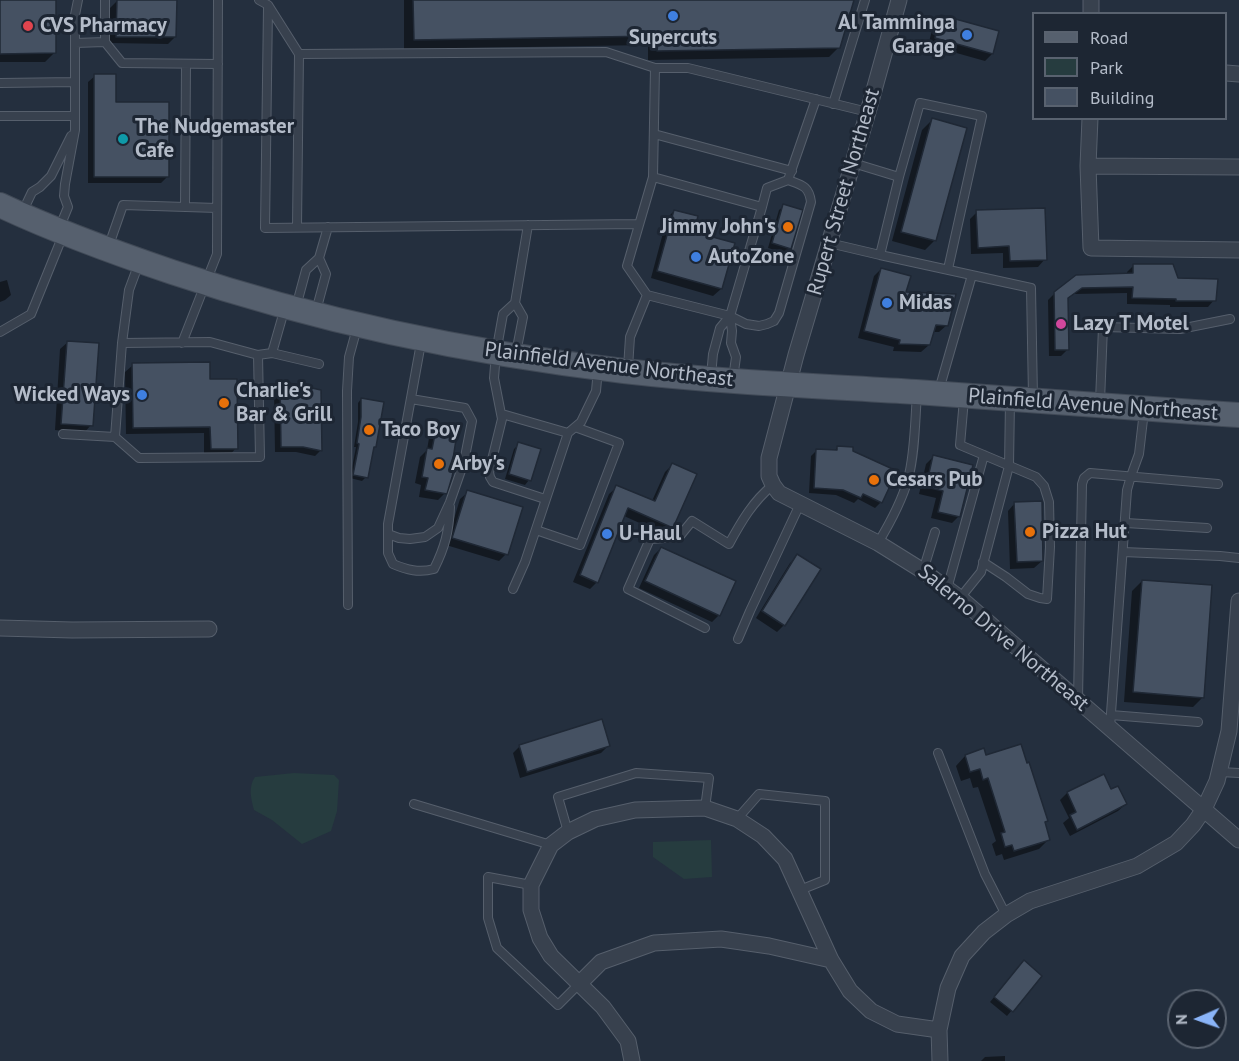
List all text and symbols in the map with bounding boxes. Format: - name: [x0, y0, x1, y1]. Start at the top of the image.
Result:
- marker: Supercuts: [666, 9, 680, 23]
- place label: Al Tamminga Garage: [838, 10, 955, 60]
- legend: [1032, 12, 1227, 120]
- place label: CVS Pharmacy: [40, 13, 167, 39]
- marker: CVS Pharmacy: [21, 19, 35, 33]
- place label: Supercuts: [629, 25, 717, 51]
- text: Road: [1090, 26, 1128, 49]
- marker: Al Tamminga Garage: [960, 28, 974, 42]
- text: Park: [1090, 56, 1123, 79]
- street label: Rupert Street Northeast: [802, 86, 886, 298]
- text: Building: [1090, 86, 1154, 109]
- place label: The Nudgemaster Cafe: [135, 114, 294, 164]
- marker: The Nudgemaster Cafe: [116, 132, 130, 146]
- place label: Jimmy John's: [660, 214, 776, 240]
- marker: Jimmy John's: [781, 220, 795, 234]
- place label: AutoZone: [708, 244, 794, 270]
- marker: AutoZone: [689, 250, 703, 264]
- place label: Midas: [899, 290, 952, 316]
- marker: Midas: [880, 296, 894, 310]
- place label: Lazy T Motel: [1073, 311, 1189, 337]
- marker: Lazy T Motel: [1054, 317, 1068, 331]
- street label: Plainfield Avenue Northeast: [483, 337, 735, 393]
- place label: Charlie's Bar & Grill: [236, 378, 332, 428]
- place label: Wicked Ways: [13, 382, 130, 408]
- street label: Plainfield Avenue Northeast: [967, 384, 1219, 426]
- marker: Wicked Ways: [135, 388, 149, 402]
- marker: Charlie's Bar & Grill: [217, 396, 231, 410]
- place label: Taco Boy: [381, 417, 460, 443]
- marker: Taco Boy: [362, 423, 376, 437]
- place label: Arby's: [451, 451, 505, 477]
- marker: Arby's: [432, 457, 446, 471]
- place label: Cesars Pub: [886, 467, 982, 493]
- marker: Cesars Pub: [867, 473, 881, 487]
- place label: Pizza Hut: [1042, 519, 1127, 545]
- place label: U-Haul: [619, 521, 681, 547]
- marker: Pizza Hut: [1023, 525, 1037, 539]
- marker: U-Haul: [600, 527, 614, 541]
- street label: Salerno Drive Northeast: [912, 559, 1094, 717]
- north arrow: [1167, 989, 1227, 1049]
- text: N: [1171, 1014, 1191, 1025]

